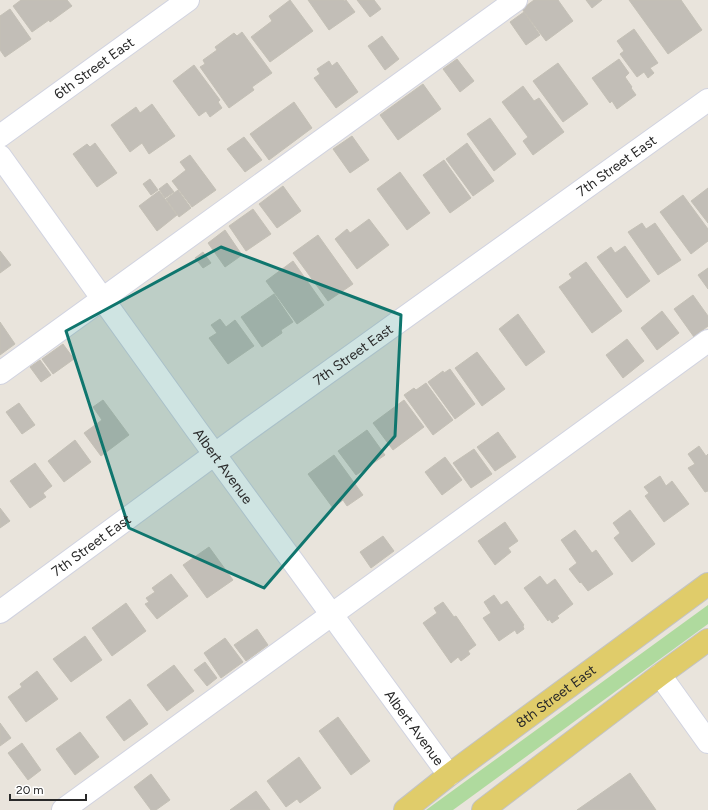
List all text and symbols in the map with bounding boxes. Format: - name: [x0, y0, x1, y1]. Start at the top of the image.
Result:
- street label: 6th Street East: [51, 33, 137, 103]
- street label: 7th Street East: [573, 131, 660, 200]
- street label: 7th Street East: [310, 320, 396, 389]
- street label: Albert Avenue: [190, 425, 257, 507]
- street label: 7th Street East: [48, 510, 134, 580]
- street label: 8th Street East: [513, 661, 599, 731]
- street label: Albert Avenue: [381, 687, 448, 769]
- scale bar: [10, 776, 86, 802]
- text: 20 m: [16, 783, 44, 797]

